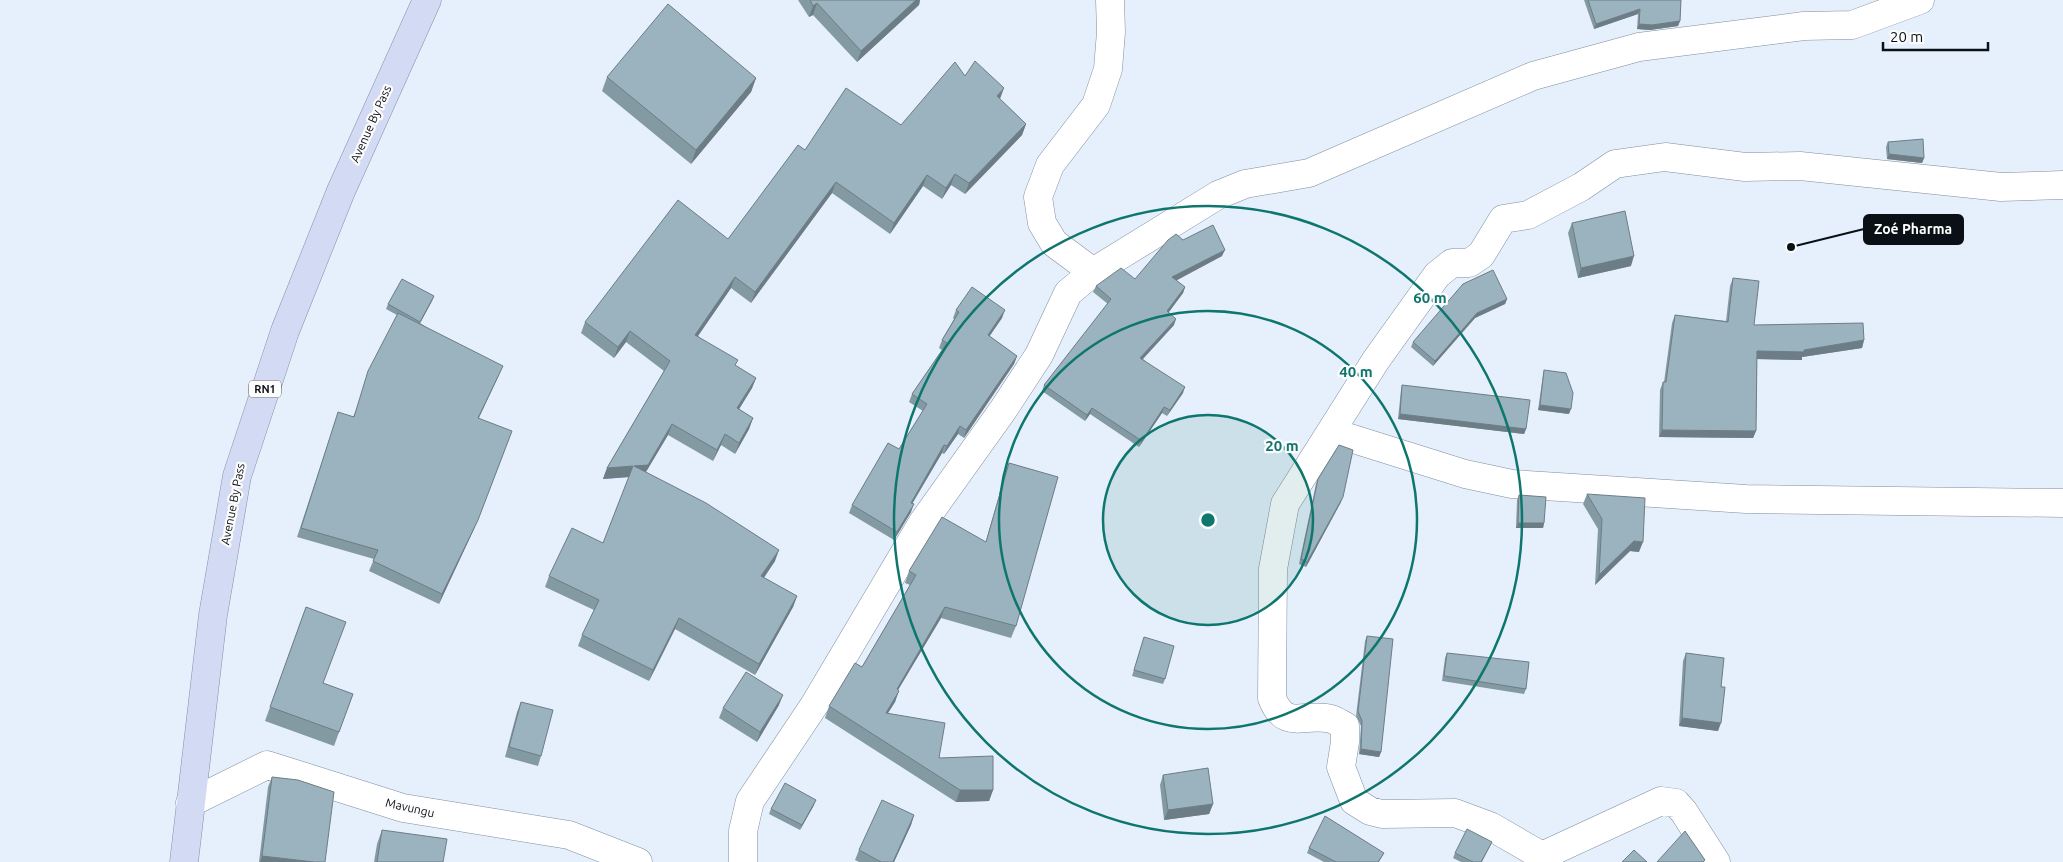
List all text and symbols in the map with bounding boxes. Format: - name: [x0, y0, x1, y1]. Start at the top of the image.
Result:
- scale bar: [1883, 20, 1988, 52]
- text: 20 m: [1890, 28, 1923, 45]
- street label: Avenue By Pass: [348, 83, 393, 164]
- callout: Zoé Pharma: [1864, 215, 1963, 244]
- text: Zoé Pharma: [1874, 221, 1952, 237]
- text: 60 m: [1413, 289, 1447, 306]
- text: 40 m: [1339, 363, 1373, 380]
- road number: RN1: [249, 380, 281, 398]
- text: 20 m: [1265, 437, 1299, 454]
- street label: Avenue By Pass: [218, 462, 247, 546]
- centre of rings: [1199, 511, 1217, 529]
- street label: Mavungu: [384, 796, 436, 819]

